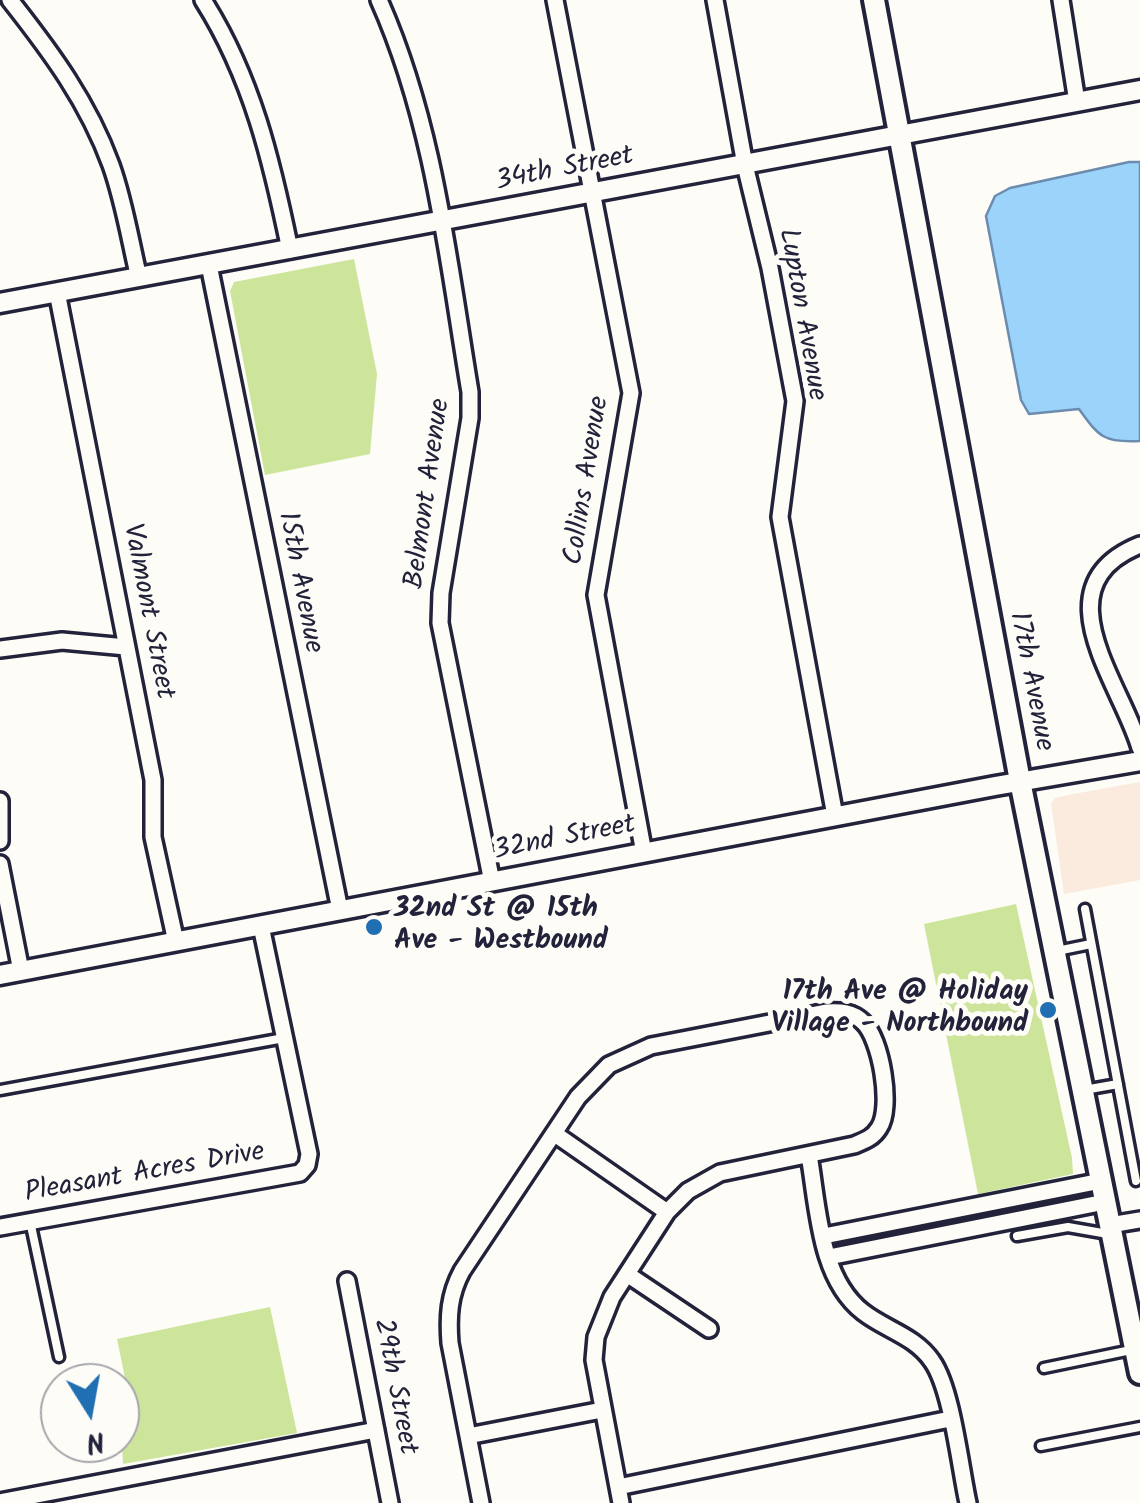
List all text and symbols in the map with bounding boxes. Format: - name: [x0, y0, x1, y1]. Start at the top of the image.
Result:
- street label: 34th Street: [493, 141, 637, 201]
- street label: Lupton Avenue: [768, 226, 832, 404]
- street label: Collins Avenue: [559, 394, 619, 568]
- street label: Belmont Avenue: [400, 397, 460, 591]
- street label: 15th Avenue: [268, 509, 328, 657]
- street label: Valmont Street: [113, 522, 179, 702]
- street label: 17th Avenue: [999, 609, 1059, 755]
- street label: 32nd Street: [491, 810, 639, 870]
- place label: 32nd St @ 15th Ave - Westbound: [394, 894, 608, 960]
- marker: 32nd St @ 15th Ave - Westbound: [363, 916, 385, 938]
- place label: 17th Ave @ Holiday Village - Northbound: [771, 977, 1028, 1043]
- marker: 17th Ave @ Holiday Village - Northbound: [1037, 999, 1059, 1021]
- street label: Pleasant Acres Drive: [23, 1137, 267, 1213]
- street label: 29th Street: [363, 1316, 423, 1458]
- north arrow: [40, 1363, 140, 1463]
- text: N: [82, 1417, 108, 1465]

